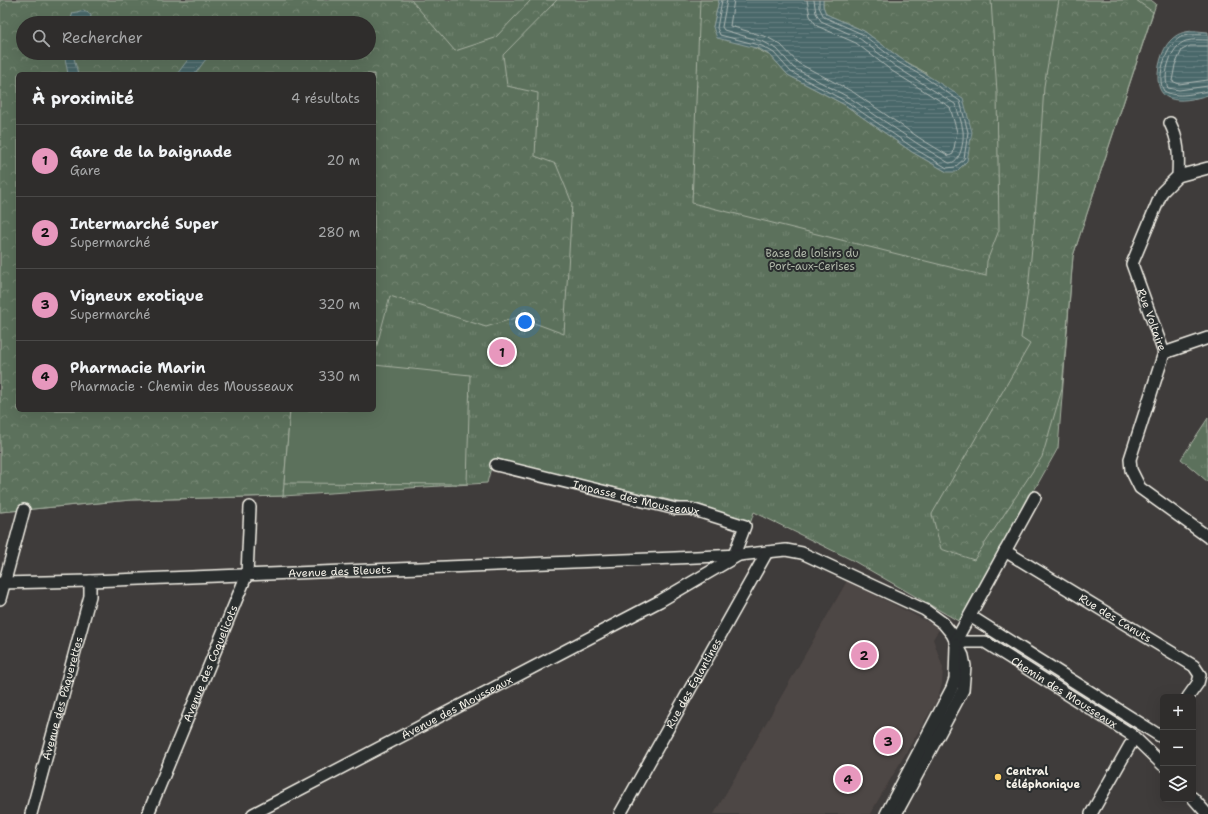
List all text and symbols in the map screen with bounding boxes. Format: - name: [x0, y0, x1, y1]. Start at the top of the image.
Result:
- search box: [16, 16, 376, 60]
- icon: search: [30, 27, 52, 49]
- text: Rechercher: [62, 28, 143, 48]
- text: À proximité: [32, 87, 134, 109]
- text: 4 résultats: [291, 90, 360, 107]
- text: Gare de la baignade: [70, 142, 232, 162]
- text: 1: [42, 152, 48, 169]
- text: 20 m: [327, 152, 360, 169]
- text: Gare: [70, 162, 101, 179]
- text: Intermarché Super: [70, 214, 219, 234]
- text: 2: [40, 224, 50, 241]
- text: 280 m: [318, 224, 360, 241]
- text: Supermarché: [70, 234, 151, 251]
- park label: Base de loisirs du Port-aux-Cerises: [765, 246, 859, 274]
- text: Vigneux exotique: [70, 286, 204, 306]
- street label: Rue Voltaire: [1133, 287, 1170, 353]
- text: 3: [40, 296, 50, 313]
- text: 320 m: [318, 296, 360, 313]
- text: Supermarché: [70, 306, 151, 323]
- your location: [515, 312, 535, 332]
- pin: 1: [489, 337, 515, 367]
- text: Pharmacie Marin: [70, 358, 205, 378]
- text: 4: [40, 368, 50, 385]
- text: 330 m: [318, 368, 360, 385]
- text: Pharmacie · Chemin des Mousseaux: [70, 378, 293, 395]
- street label: Impasse des Mousseaux: [571, 477, 702, 519]
- street label: Avenue des Bleuets: [288, 562, 392, 581]
- street label: Rue des Canuts: [1076, 591, 1154, 646]
- street label: Avenue des Coquelicots: [180, 603, 241, 724]
- street label: Avenue des Pâquerettes: [39, 635, 87, 762]
- street label: Rue des Églantines: [662, 635, 725, 731]
- pin: 2: [851, 640, 877, 670]
- street label: Chemin des Mousseaux: [1008, 653, 1121, 732]
- street label: Avenue des Mousseaux: [399, 672, 515, 743]
- map controls: [1160, 694, 1196, 802]
- button: +: [1160, 694, 1196, 730]
- pin: 3: [875, 726, 901, 756]
- button: −: [1160, 730, 1196, 766]
- pin: 4: [835, 764, 861, 794]
- place label: Central téléphonique: [1006, 764, 1080, 792]
- button: layers: [1160, 766, 1196, 802]
- marker: Central téléphonique: [993, 772, 1003, 782]

